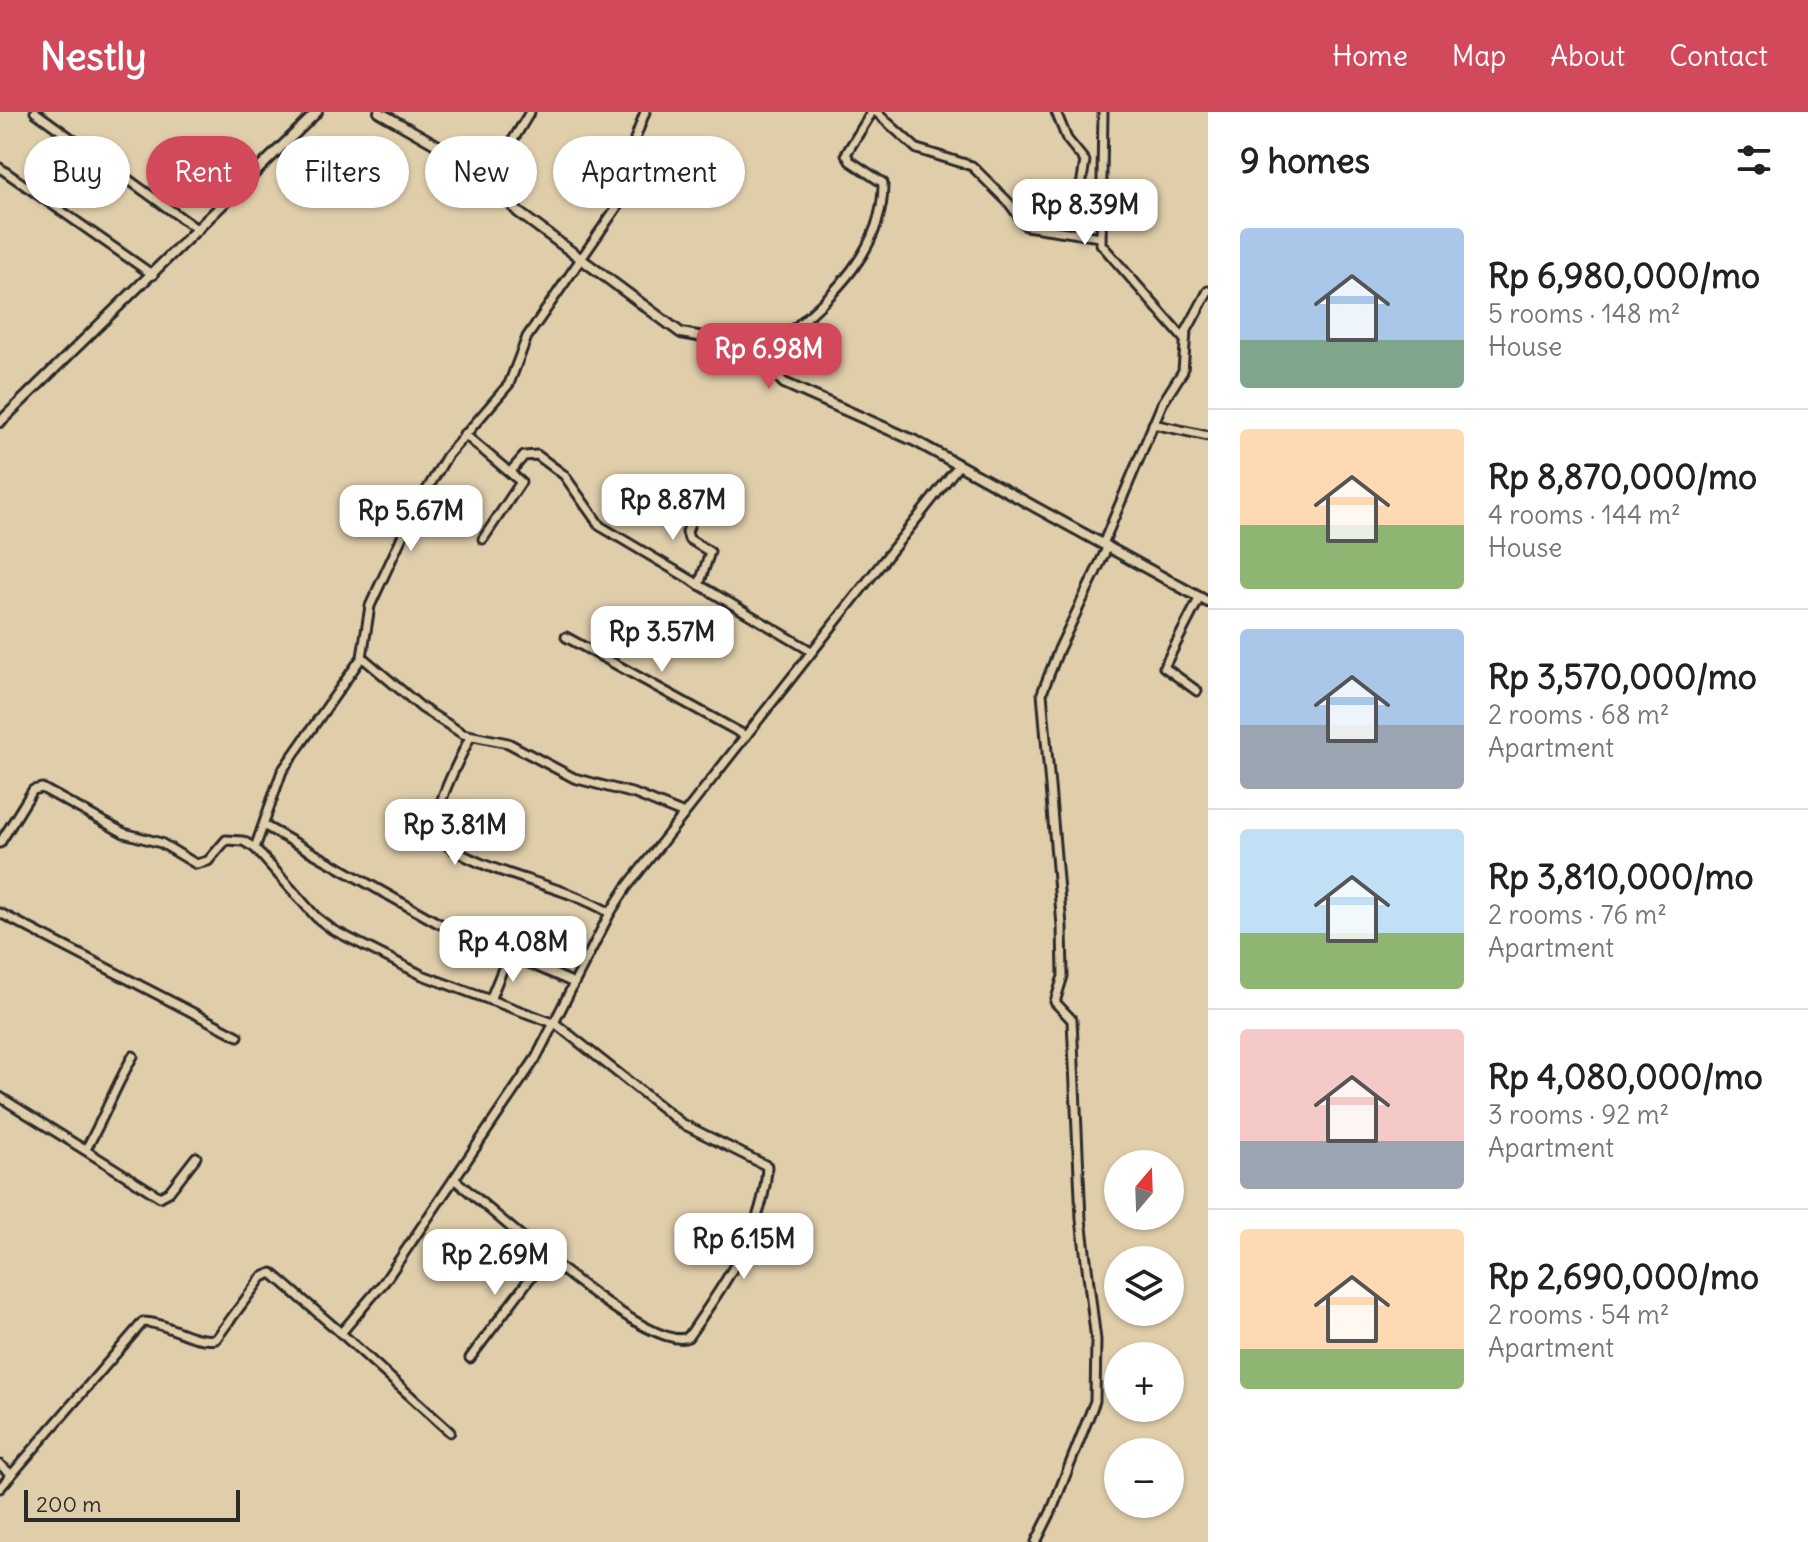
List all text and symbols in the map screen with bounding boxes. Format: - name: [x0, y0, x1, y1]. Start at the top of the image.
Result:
- text: Nestly: [40, 33, 147, 80]
- text: Home: [1332, 38, 1408, 74]
- text: Map: [1452, 38, 1506, 74]
- text: About: [1550, 38, 1625, 74]
- text: Contact: [1669, 38, 1768, 74]
- chip: Buy: [24, 136, 130, 208]
- chip: Rent: [146, 136, 260, 208]
- chip: Filters: [276, 136, 409, 208]
- chip: New: [425, 136, 537, 208]
- chip: Apartment: [553, 136, 745, 208]
- icon: filters: [1732, 138, 1776, 182]
- text: 9 homes: [1240, 139, 1370, 182]
- pin: Rp 8.39M: [1002, 179, 1168, 247]
- text: Rp 8.39M: [1031, 188, 1139, 221]
- text: Rp 6,980,000/mo: [1488, 254, 1760, 297]
- icon: home: [1304, 260, 1400, 356]
- text: 5 rooms · 148 m²: [1488, 297, 1681, 330]
- pin: Rp 6.98M: [686, 323, 852, 391]
- text: House: [1488, 330, 1562, 363]
- text: Rp 6.98M: [715, 332, 823, 365]
- text: Rp 8,870,000/mo: [1488, 455, 1757, 498]
- icon: home: [1304, 461, 1400, 557]
- pin: Rp 8.87M: [590, 474, 756, 542]
- text: Rp 8.87M: [620, 483, 726, 516]
- pin: Rp 5.67M: [328, 485, 494, 553]
- text: Rp 5.67M: [358, 494, 464, 527]
- text: 4 rooms · 144 m²: [1488, 498, 1681, 531]
- text: House: [1488, 531, 1562, 564]
- pin: Rp 3.57M: [579, 606, 745, 674]
- text: Rp 3.57M: [609, 615, 715, 648]
- text: Rp 3,570,000/mo: [1488, 655, 1757, 698]
- icon: home: [1304, 661, 1400, 757]
- text: 2 rooms · 68 m²: [1488, 698, 1670, 731]
- text: Apartment: [1488, 731, 1614, 764]
- pin: Rp 3.81M: [372, 799, 538, 867]
- text: Rp 3.81M: [403, 808, 507, 841]
- text: Rp 3,810,000/mo: [1488, 855, 1754, 898]
- icon: home: [1304, 861, 1400, 957]
- text: 2 rooms · 76 m²: [1488, 898, 1667, 931]
- pin: Rp 4.08M: [430, 916, 596, 984]
- text: Rp 4.08M: [457, 925, 569, 958]
- text: Apartment: [1488, 931, 1614, 964]
- text: Rp 4,080,000/mo: [1488, 1055, 1763, 1098]
- icon: home: [1304, 1061, 1400, 1157]
- text: 3 rooms · 92 m²: [1488, 1098, 1669, 1131]
- text: Apartment: [1488, 1131, 1614, 1164]
- north arrow: [1104, 1150, 1184, 1230]
- map controls: [1104, 1150, 1184, 1518]
- pin: Rp 6.15M: [661, 1213, 827, 1281]
- text: Rp 6.15M: [692, 1222, 796, 1255]
- pin: Rp 2.69M: [412, 1229, 578, 1297]
- text: Rp 2.69M: [441, 1238, 549, 1271]
- button: layers: [1104, 1246, 1184, 1326]
- text: Rp 2,690,000/mo: [1488, 1255, 1759, 1298]
- icon: home: [1304, 1261, 1400, 1357]
- text: 2 rooms · 54 m²: [1488, 1298, 1670, 1331]
- text: Apartment: [1488, 1331, 1614, 1364]
- button: +: [1104, 1342, 1184, 1422]
- button: −: [1104, 1438, 1184, 1518]
- scale bar: [24, 1486, 240, 1522]
- text: 200 m: [36, 1490, 102, 1518]

